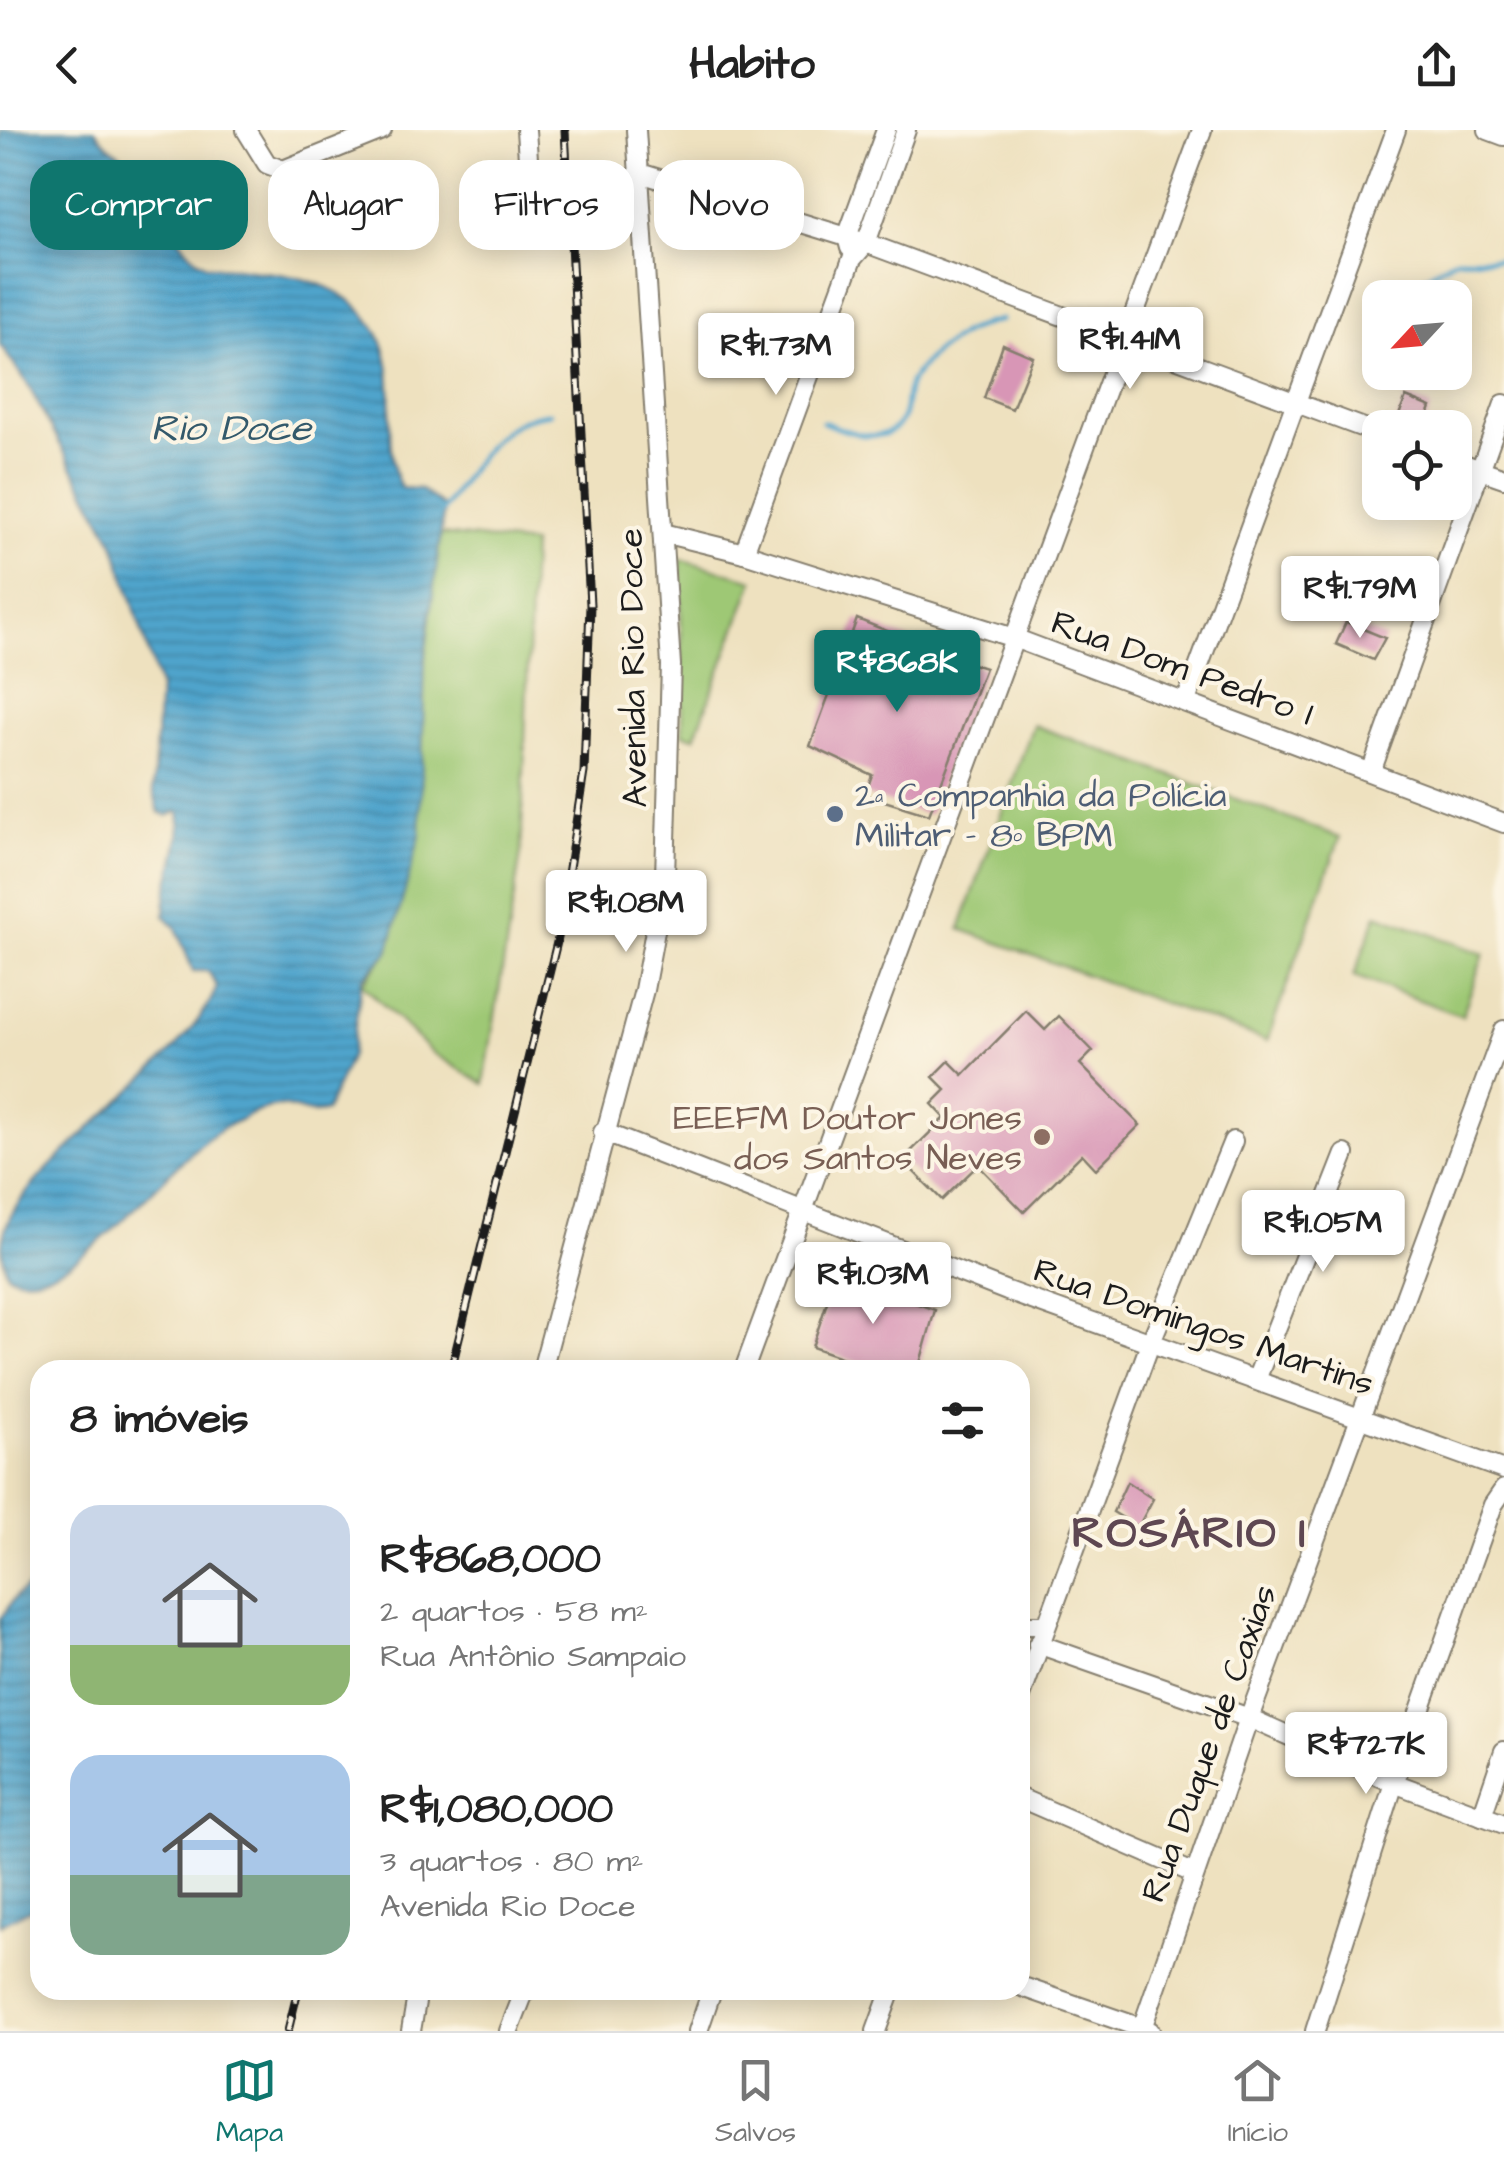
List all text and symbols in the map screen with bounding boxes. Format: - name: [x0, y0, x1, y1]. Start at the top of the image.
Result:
- text: Habito: [689, 34, 815, 96]
- icon: back: [40, 38, 95, 93]
- icon: share: [1409, 38, 1464, 93]
- chip: Comprar: [30, 160, 248, 250]
- chip: Alugar: [268, 160, 439, 250]
- chip: Filtros: [459, 160, 634, 250]
- chip: Novo: [654, 160, 804, 250]
- north arrow: [1362, 280, 1472, 390]
- map controls: [1362, 280, 1472, 520]
- pin: R$1.41M: [1038, 307, 1222, 392]
- pin: R$1.73M: [684, 313, 868, 398]
- text: R$1.41M: [1079, 317, 1181, 362]
- text: R$1.73M: [720, 323, 832, 368]
- water label: Rio Doce: [151, 403, 313, 455]
- button: locate: [1362, 410, 1472, 520]
- street label: Avenida Rio Doce: [607, 528, 660, 808]
- pin: R$1.79M: [1268, 556, 1452, 641]
- text: R$1.79M: [1303, 566, 1417, 611]
- street label: Rua Dom Pedro I: [1045, 598, 1320, 739]
- pin: R$868K: [816, 630, 978, 715]
- text: R$868K: [836, 640, 958, 685]
- place label: 2ª Companhia da Polícia Militar - 8º BPM: [855, 771, 1227, 860]
- marker: 2ª Companhia da Polícia Militar - 8º BPM: [824, 803, 846, 825]
- pin: R$1.08M: [534, 870, 718, 955]
- text: R$1.08M: [568, 880, 684, 925]
- place label: EEEFM Doutor Jones dos Santos Neves: [673, 1094, 1022, 1183]
- marker: EEEFM Doutor Jones dos Santos Neves: [1031, 1126, 1053, 1148]
- pin: R$1.05M: [1231, 1190, 1415, 1275]
- text: R$1.05M: [1264, 1200, 1382, 1245]
- pin: R$1.03M: [781, 1242, 965, 1327]
- street label: Rua Domingos Martins: [1026, 1246, 1380, 1411]
- text: R$1.03M: [817, 1252, 929, 1297]
- text: 8 imóveis: [70, 1391, 249, 1449]
- icon: filters: [935, 1393, 990, 1448]
- district label: ROSÁRIO I: [1072, 1503, 1308, 1565]
- text: R$868,000: [380, 1531, 601, 1589]
- icon: home: [150, 1545, 270, 1665]
- street label: Rua Duque de Caxias: [1129, 1578, 1290, 1909]
- text: 2 quartos · 58 m²: [380, 1589, 648, 1634]
- text: Rua Antônio Sampaio: [380, 1634, 686, 1679]
- pin: R$727K: [1285, 1712, 1447, 1797]
- text: R$727K: [1307, 1722, 1425, 1767]
- text: R$1,080,000: [380, 1781, 613, 1839]
- icon: home: [150, 1795, 270, 1915]
- text: 3 quartos · 80 m²: [380, 1839, 644, 1884]
- text: Avenida Rio Doce: [380, 1884, 636, 1929]
- tab: Mapa: [216, 2053, 283, 2152]
- tab: Salvos: [715, 2053, 796, 2152]
- tab: Início: [1228, 2053, 1288, 2152]

